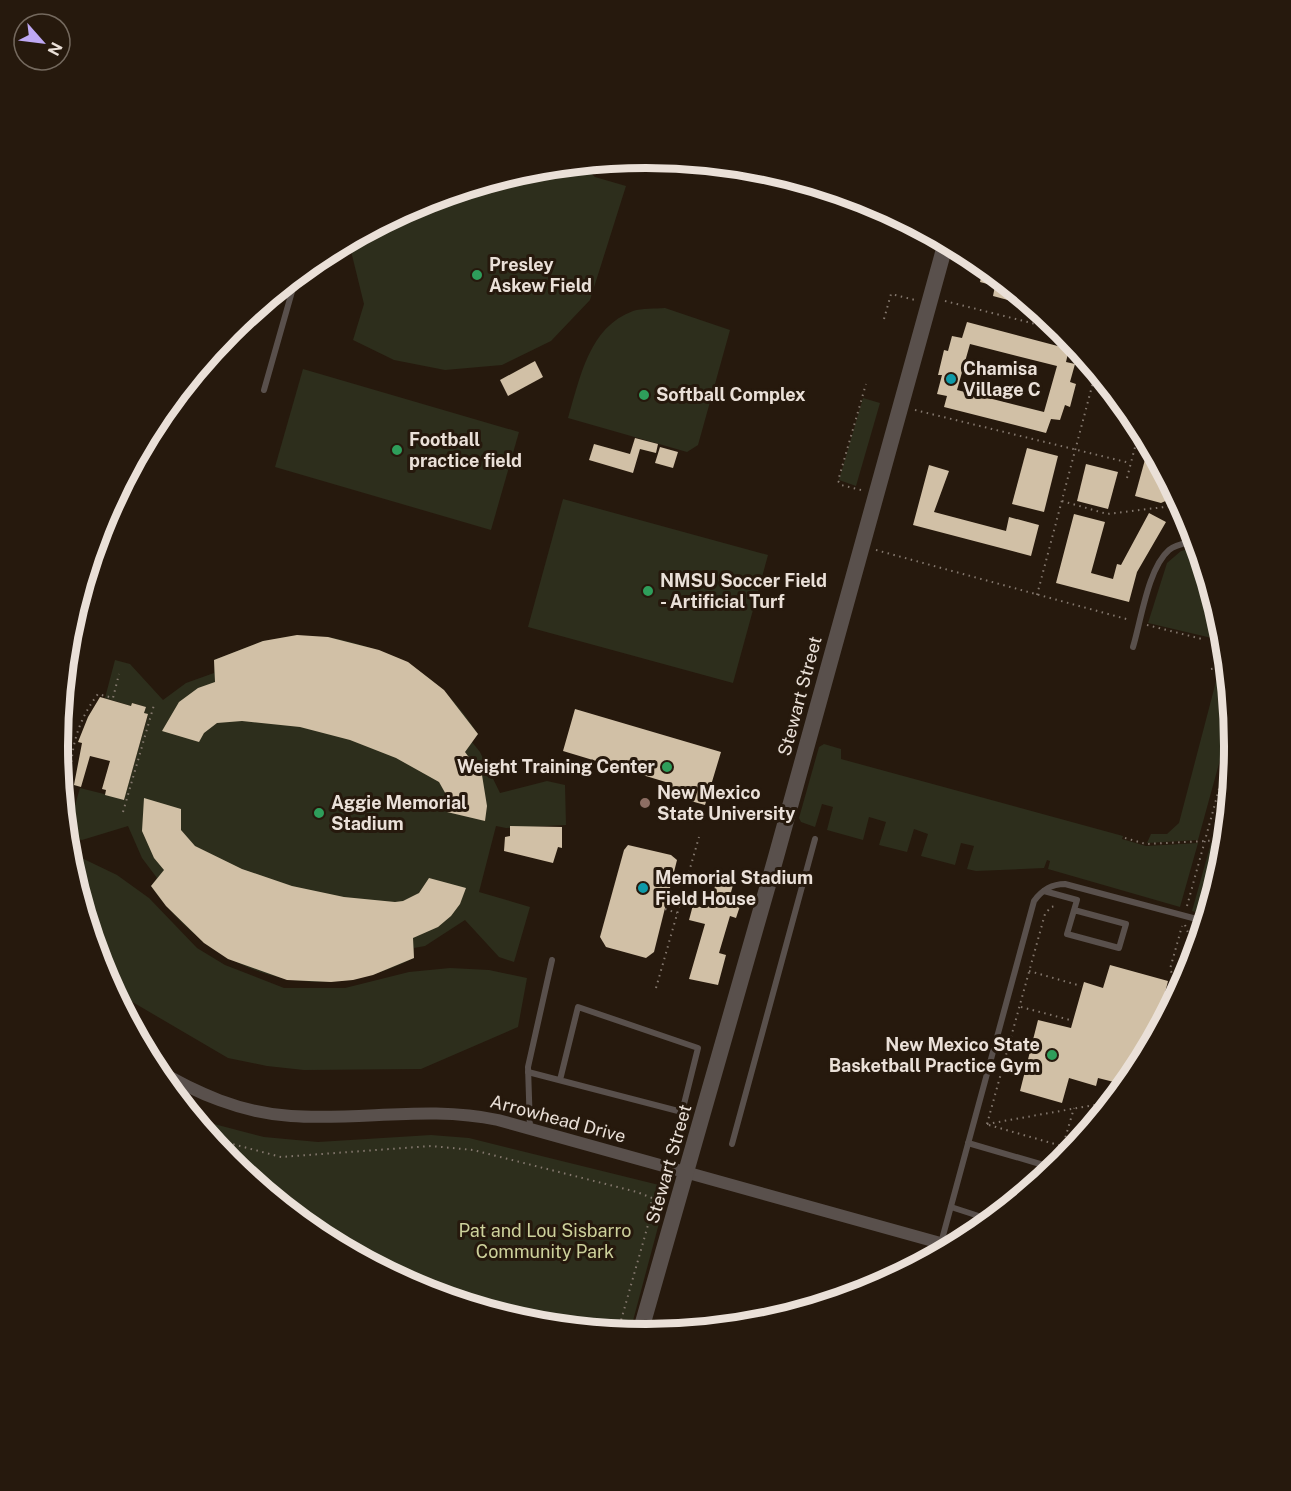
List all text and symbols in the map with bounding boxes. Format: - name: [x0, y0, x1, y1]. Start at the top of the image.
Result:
- north arrow: [12, 12, 72, 72]
- text: N: [43, 39, 66, 59]
- place label: Presley Askew Field: [489, 254, 592, 296]
- marker: Presley Askew Field: [470, 268, 484, 282]
- place label: Chamisa Village C: [963, 358, 1041, 400]
- marker: Chamisa Village C: [944, 372, 958, 386]
- place label: Softball Complex: [656, 384, 806, 405]
- marker: Softball Complex: [637, 388, 651, 402]
- place label: Football practice field: [409, 429, 522, 471]
- marker: Football practice field: [390, 443, 404, 457]
- place label: NMSU Soccer Field - Artificial Turf: [660, 570, 827, 612]
- marker: NMSU Soccer Field - Artificial Turf: [641, 584, 655, 598]
- street label: Stewart Street: [773, 634, 826, 758]
- place label: Weight Training Center: [457, 756, 656, 777]
- marker: Weight Training Center: [660, 760, 674, 774]
- place label: New Mexico State University: [657, 782, 795, 824]
- place label: Aggie Memorial Stadium: [331, 792, 467, 834]
- marker: New Mexico State University: [638, 796, 652, 810]
- marker: Aggie Memorial Stadium: [312, 806, 326, 820]
- place label: Memorial Stadium Field House: [655, 867, 813, 909]
- marker: Memorial Stadium Field House: [636, 881, 650, 895]
- place label: New Mexico State Basketball Practice Gym: [829, 1034, 1040, 1076]
- marker: New Mexico State Basketball Practice Gym: [1045, 1048, 1059, 1062]
- street label: Arrowhead Drive: [488, 1090, 628, 1147]
- street label: Stewart Street: [641, 1102, 696, 1226]
- park label: Pat and Lou Sisbarro Community Park: [459, 1220, 632, 1262]

